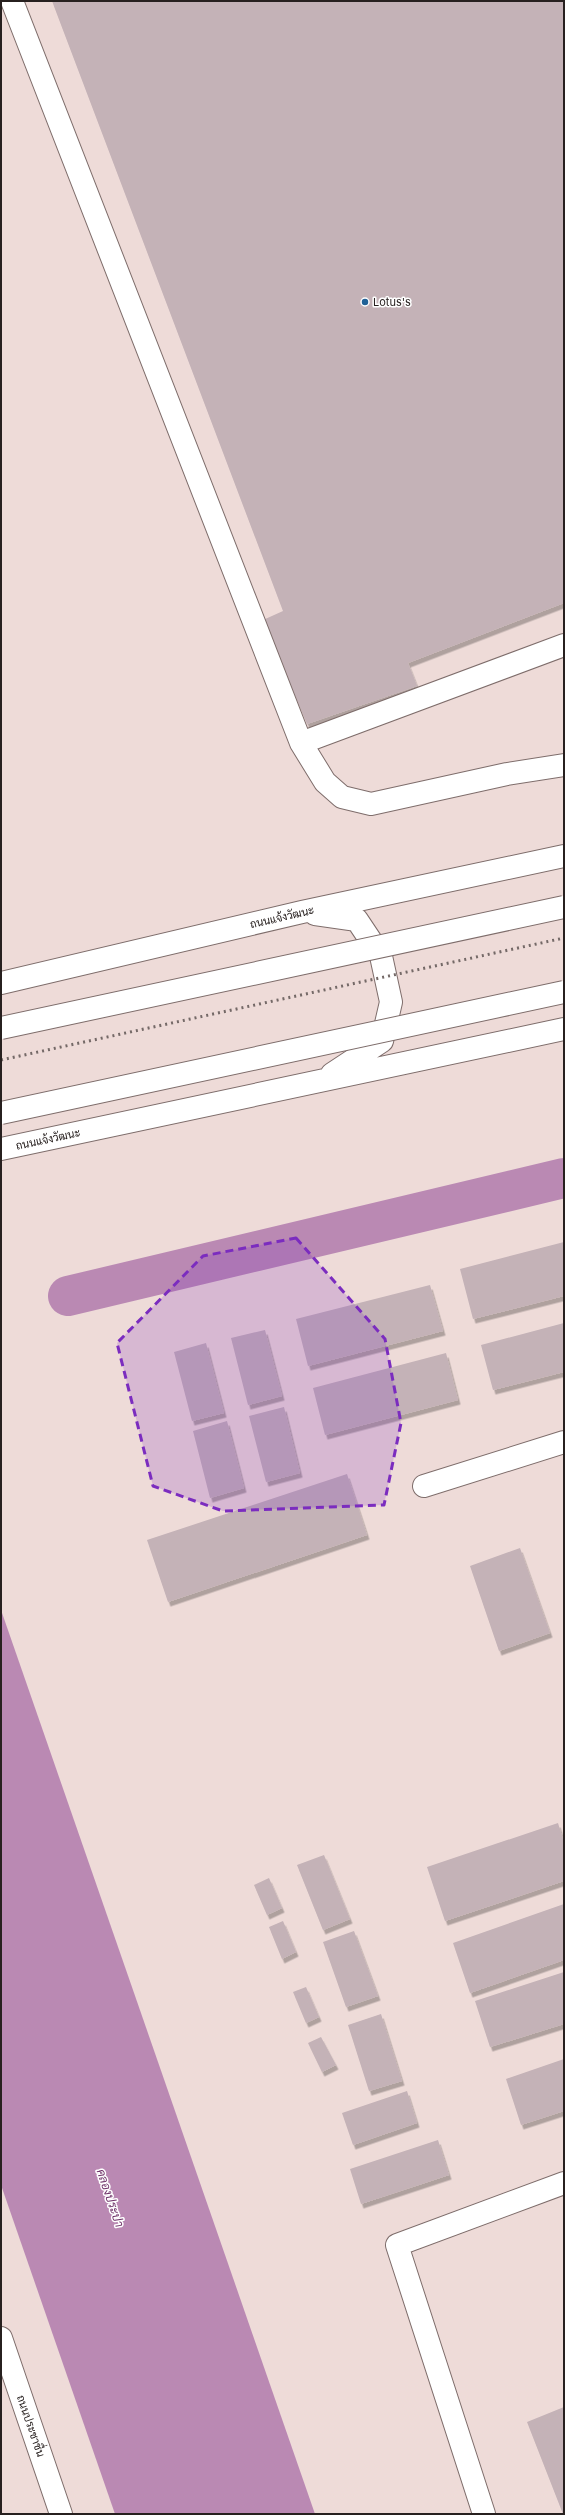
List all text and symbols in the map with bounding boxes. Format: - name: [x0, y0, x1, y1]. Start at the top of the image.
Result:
- place label: Lotus's: [373, 295, 411, 309]
- marker: Lotus's: [360, 297, 370, 307]
- street label: ถนนแจ้งวัฒนะ: [248, 903, 316, 931]
- street label: ถนนแจ้งวัฒนะ: [14, 1125, 82, 1153]
- water label: คลองประปา: [94, 2167, 127, 2229]
- street label: ถนนประชาชื่น: [14, 2392, 52, 2459]

